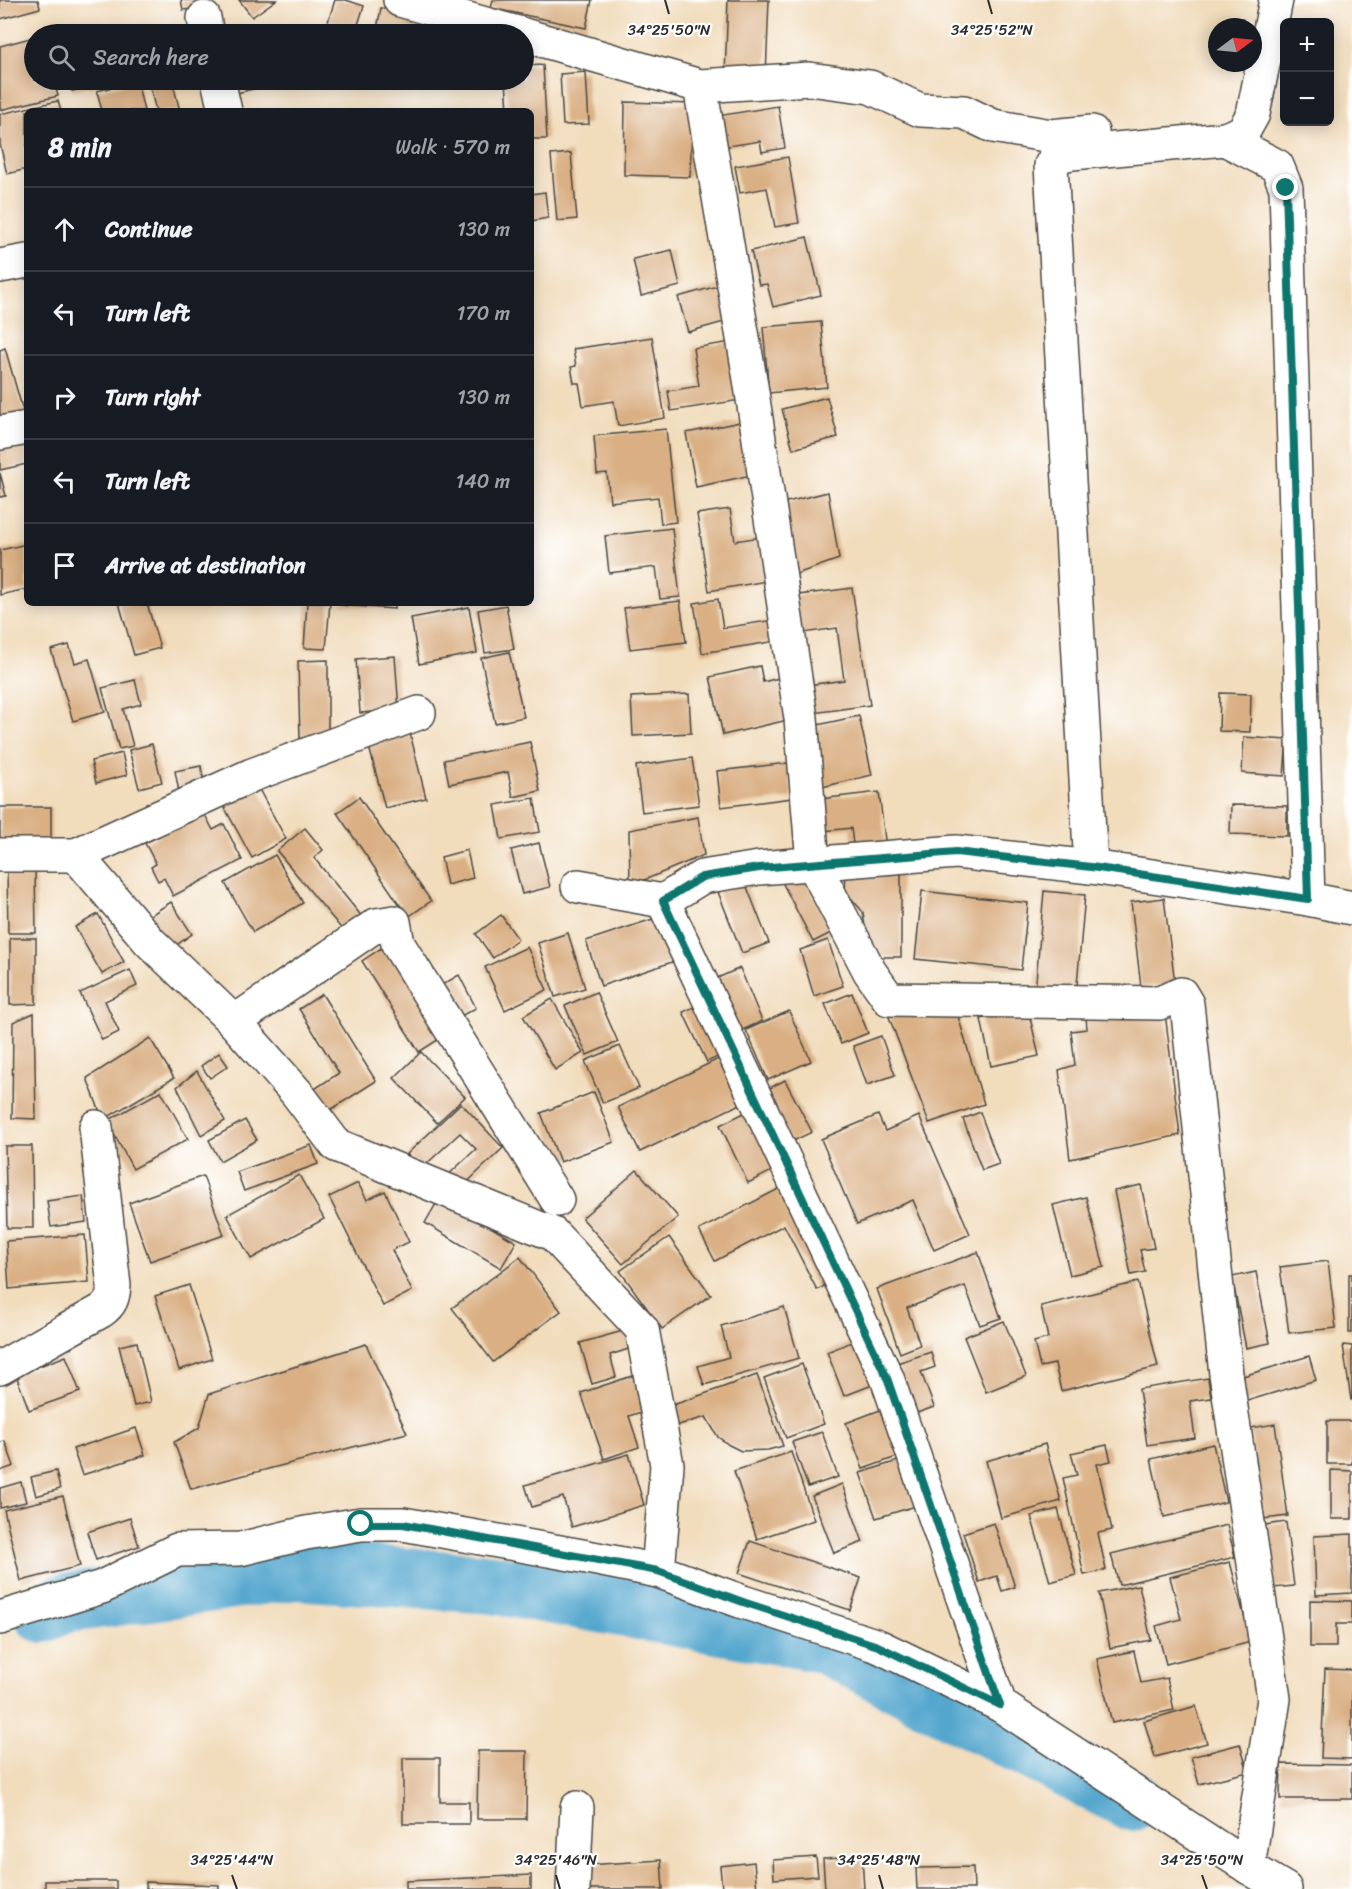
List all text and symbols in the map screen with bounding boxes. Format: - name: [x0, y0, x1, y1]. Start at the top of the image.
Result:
- text: 34°25'50"N: [628, 17, 711, 43]
- text: 34°25'52"N: [951, 17, 1034, 43]
- north arrow: [1208, 18, 1262, 72]
- map controls: [1280, 18, 1334, 126]
- button: +: [1280, 18, 1334, 72]
- search box: [24, 24, 534, 90]
- text: Search here: [93, 38, 209, 77]
- icon: search: [45, 41, 78, 74]
- button: −: [1280, 72, 1334, 126]
- text: 8 min: [48, 124, 112, 170]
- text: Walk · 570 m: [396, 130, 510, 165]
- route end: [1272, 174, 1298, 200]
- text: Continue: [105, 210, 193, 249]
- text: 130 m: [457, 212, 510, 247]
- icon: ahead: [48, 213, 81, 246]
- text: Turn left: [105, 294, 190, 333]
- text: 170 m: [457, 296, 510, 331]
- icon: left: [48, 297, 81, 330]
- text: Turn right: [105, 378, 200, 417]
- text: 130 m: [457, 380, 510, 415]
- icon: right: [48, 381, 81, 414]
- text: Turn left: [105, 462, 190, 501]
- text: 140 m: [456, 464, 510, 499]
- icon: left: [48, 465, 81, 498]
- text: Arrive at destination: [105, 546, 306, 585]
- icon: arrive: [48, 549, 81, 582]
- route start: [347, 1510, 373, 1536]
- text: 34°25'44"N: [191, 1847, 274, 1873]
- text: 34°25'46"N: [515, 1847, 598, 1873]
- text: 34°25'48"N: [838, 1847, 921, 1873]
- text: 34°25'50"N: [1161, 1847, 1244, 1873]

